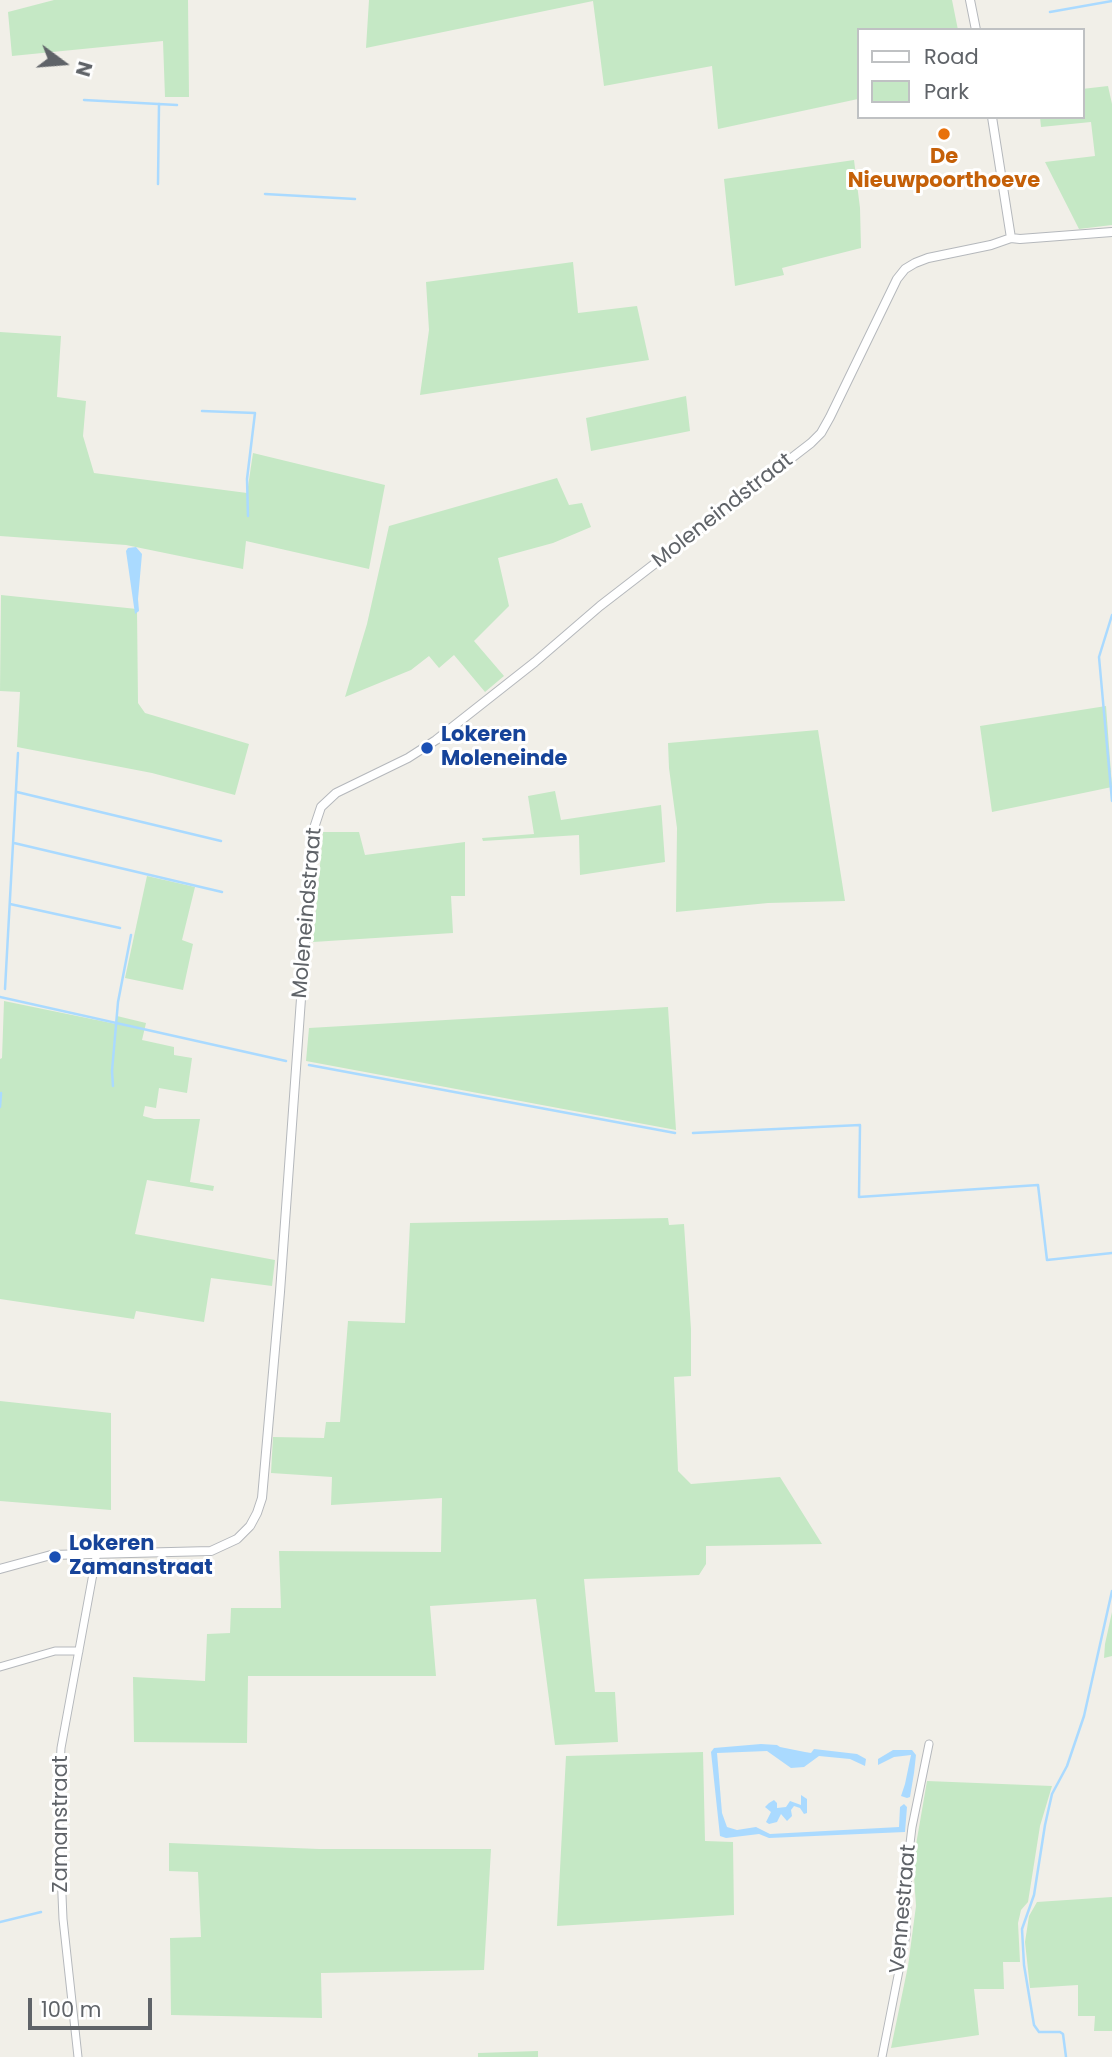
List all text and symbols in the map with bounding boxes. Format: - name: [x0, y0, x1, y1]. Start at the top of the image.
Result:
- north arrow: [28, 28, 98, 98]
- legend: [856, 28, 1084, 119]
- text: Road: [924, 42, 979, 71]
- text: N: [69, 58, 99, 80]
- text: Park: [924, 77, 969, 106]
- marker: De Nieuwpoorthoeve: [936, 126, 952, 142]
- place label: De Nieuwpoorthoeve: [848, 145, 1040, 195]
- street label: Moleneindstraat: [648, 448, 798, 574]
- place label: Lokeren Moleneinde: [441, 723, 567, 773]
- marker: Lokeren Moleneinde: [419, 740, 435, 756]
- street label: Moleneindstraat: [288, 827, 328, 999]
- place label: Lokeren Zamanstraat: [69, 1532, 213, 1582]
- marker: Lokeren Zamanstraat: [47, 1549, 63, 1565]
- street label: Zamanstraat: [49, 1755, 75, 1893]
- street label: Vennestraat: [886, 1843, 922, 1975]
- scale bar: [32, 1983, 156, 2027]
- text: 100 m: [41, 1995, 101, 2024]

